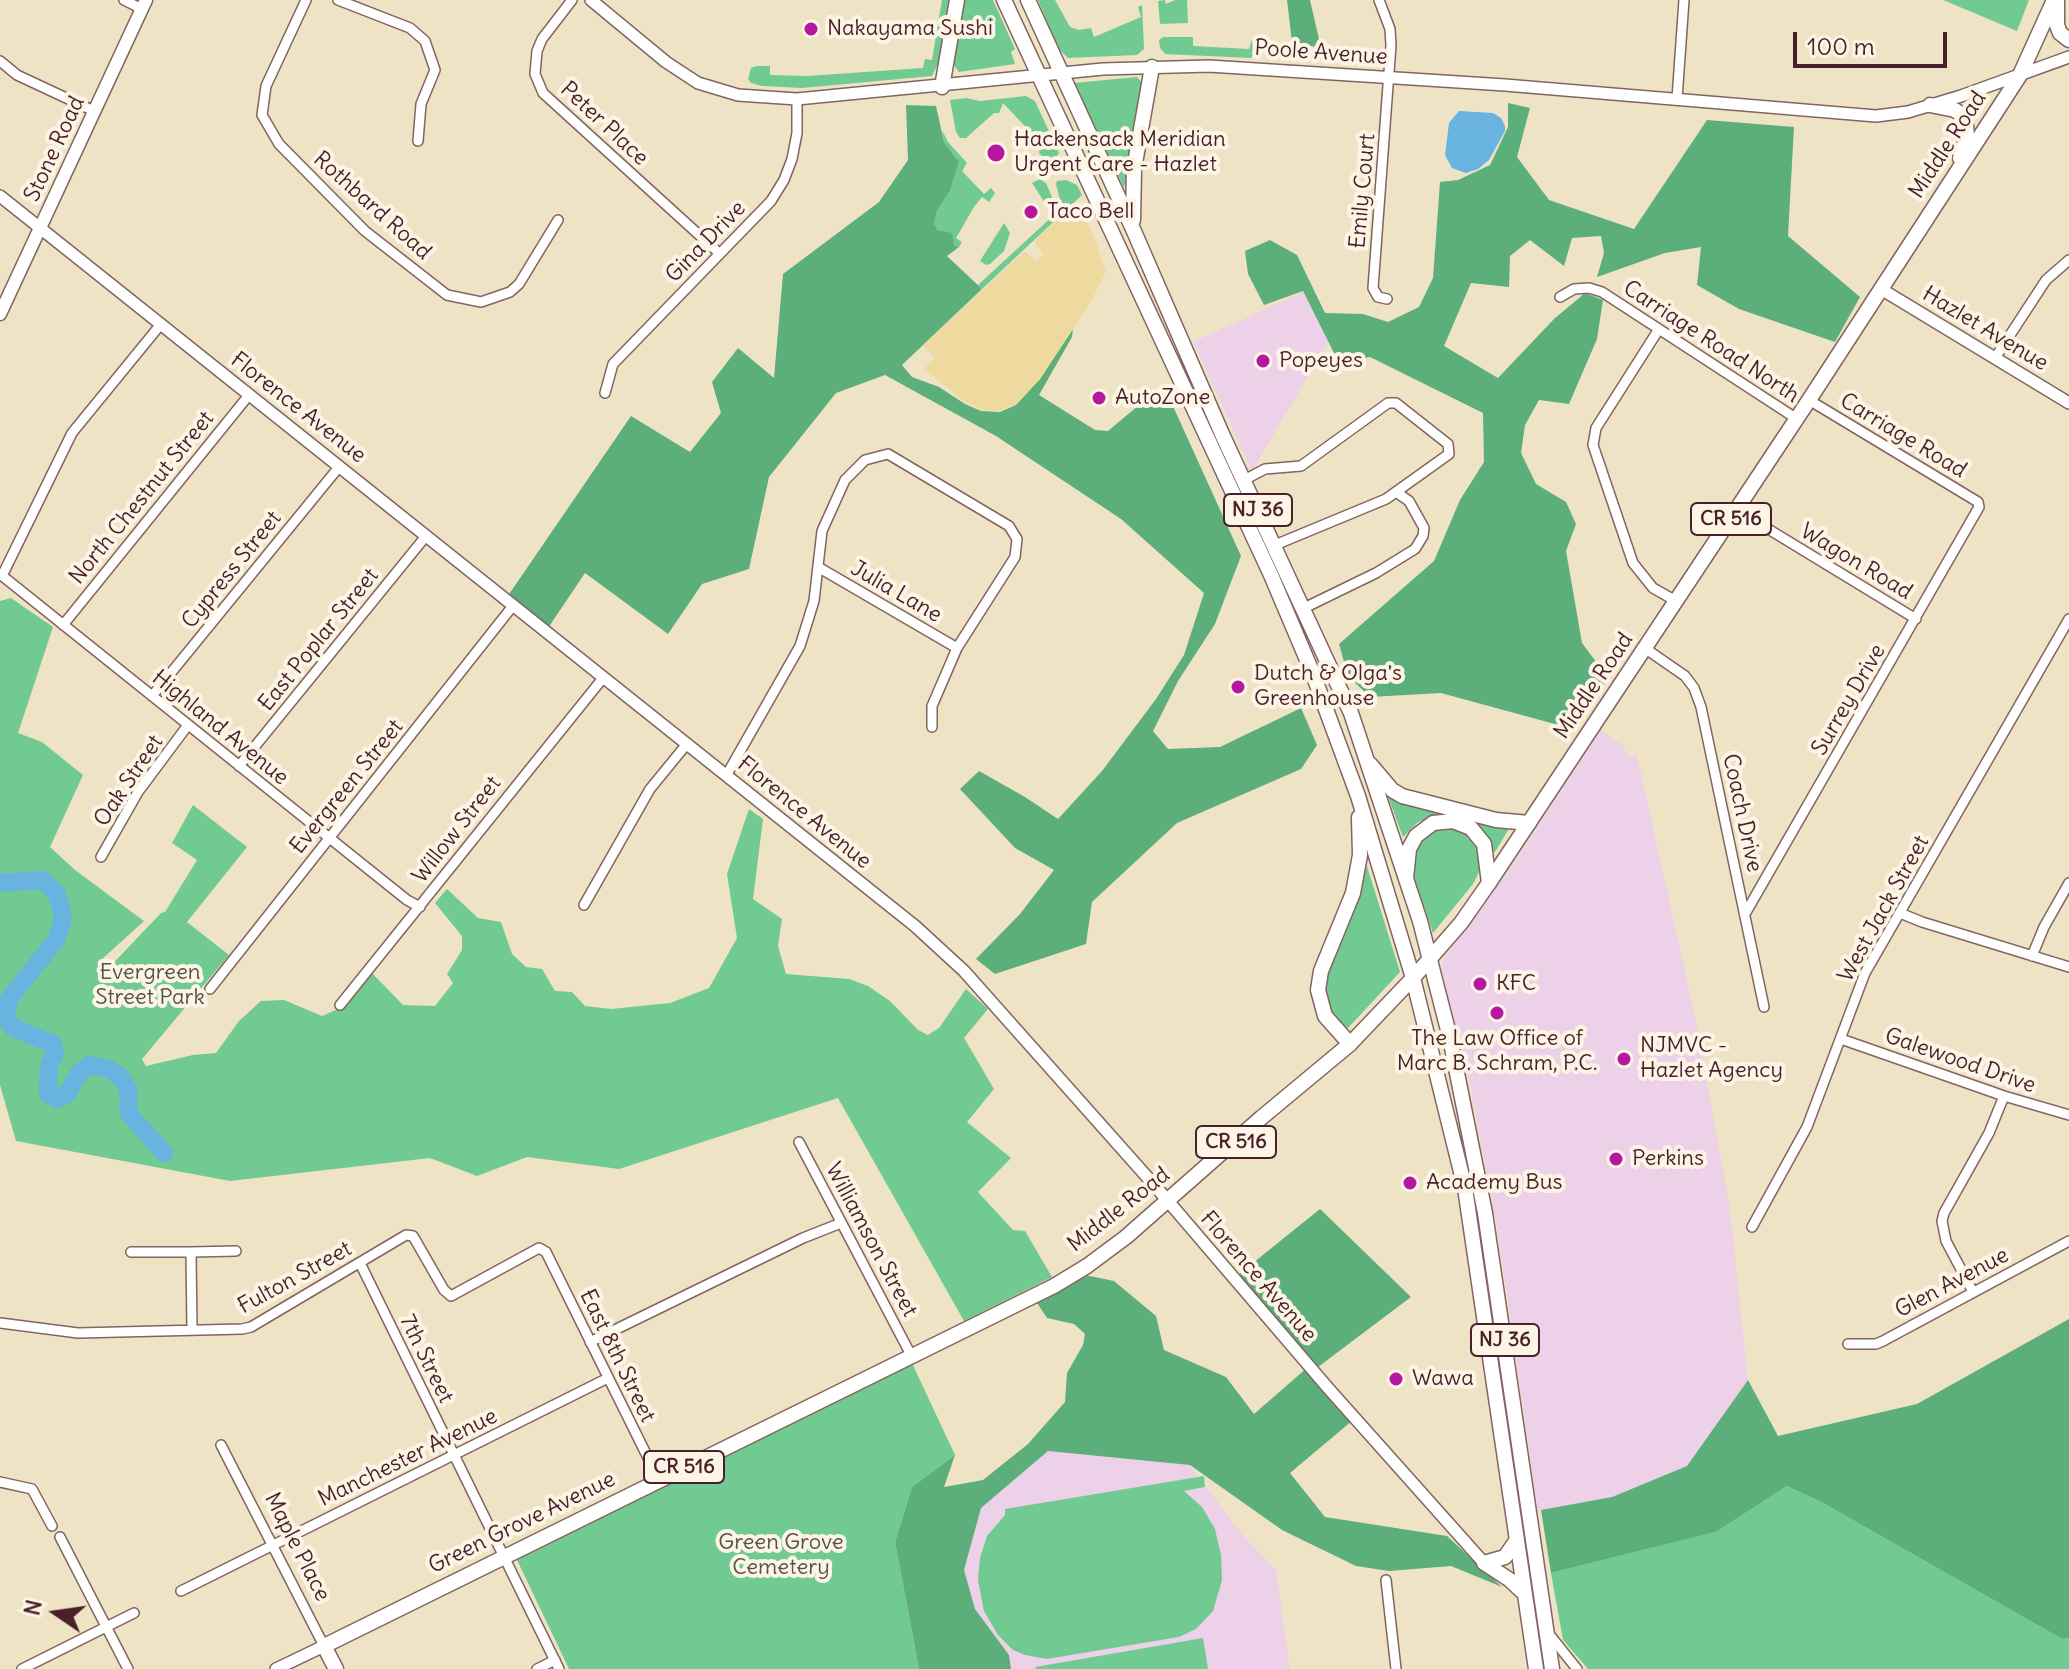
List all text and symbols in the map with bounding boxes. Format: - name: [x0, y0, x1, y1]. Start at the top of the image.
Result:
- place label: Nakayama Sushi: [827, 16, 993, 42]
- scale bar: [1797, 16, 1951, 66]
- marker: Nakayama Sushi: [802, 20, 820, 38]
- text: 100 m: [1807, 31, 1875, 61]
- street label: Poole Avenue: [1254, 35, 1388, 71]
- street label: Peter Place: [554, 77, 654, 171]
- street label: Middle Road: [1904, 87, 1992, 203]
- street label: Stone Road: [19, 92, 91, 206]
- place label: Hackensack Meridian Urgent Care - Hazlet: [1014, 127, 1226, 178]
- street label: Emily Court: [1345, 132, 1381, 250]
- marker: Hackensack Meridian Urgent Care - Hazlet: [985, 142, 1007, 164]
- street label: Rothbard Road: [308, 146, 436, 266]
- street label: Gina Drive: [661, 196, 751, 288]
- place label: Taco Bell: [1047, 199, 1134, 225]
- marker: Taco Bell: [1022, 203, 1040, 221]
- street label: Carriage Road North: [1618, 275, 1804, 409]
- street label: Hazlet Avenue: [1917, 281, 2053, 377]
- street label: Florence Avenue: [225, 347, 371, 469]
- place label: Popeyes: [1279, 348, 1363, 374]
- marker: Popeyes: [1254, 352, 1272, 370]
- place label: AutoZone: [1115, 385, 1210, 411]
- street label: Carriage Road: [1835, 388, 1971, 484]
- marker: AutoZone: [1090, 389, 1108, 407]
- street label: North Chestnut Street: [64, 406, 220, 590]
- road number: NJ 36: [1224, 494, 1292, 526]
- road number: CR 516: [1691, 503, 1771, 535]
- street label: Cypress Street: [177, 506, 287, 634]
- street label: Wagon Road: [1795, 518, 1917, 606]
- street label: Julia Lane: [846, 555, 946, 629]
- street label: East Poplar Street: [253, 563, 385, 717]
- street label: Middle Road: [1549, 628, 1639, 744]
- street label: Surrey Drive: [1807, 640, 1891, 760]
- place label: Dutch & Olga's Greenhouse: [1254, 661, 1402, 712]
- street label: Highland Avenue: [146, 665, 294, 791]
- marker: Dutch & Olga's Greenhouse: [1229, 678, 1247, 696]
- street label: Evergreen Street: [285, 715, 409, 859]
- street label: Oak Street: [89, 730, 169, 832]
- street label: Florence Avenue: [732, 751, 876, 875]
- street label: Coach Drive: [1717, 751, 1767, 875]
- street label: Willow Street: [407, 771, 507, 889]
- street label: West Jack Street: [1833, 831, 1935, 987]
- park label: Evergreen Street Park: [95, 960, 205, 1012]
- place label: KFC: [1496, 971, 1536, 997]
- marker: KFC: [1471, 975, 1489, 993]
- marker: The Law Office of Marc B. Schram, P.C.: [1488, 1004, 1506, 1022]
- street label: Galewood Drive: [1881, 1023, 2039, 1099]
- place label: The Law Office of Marc B. Schram, P.C.: [1397, 1026, 1597, 1078]
- place label: NJMVC - Hazlet Agency: [1640, 1033, 1783, 1084]
- marker: NJMVC - Hazlet Agency: [1615, 1050, 1633, 1068]
- road number: CR 516: [1196, 1126, 1276, 1158]
- place label: Perkins: [1632, 1146, 1704, 1172]
- marker: Perkins: [1607, 1150, 1625, 1168]
- street label: Williamson Street: [819, 1158, 923, 1322]
- street label: Middle Road: [1063, 1162, 1175, 1258]
- place label: Academy Bus: [1426, 1170, 1562, 1196]
- marker: Academy Bus: [1401, 1174, 1419, 1192]
- street label: Florence Avenue: [1194, 1206, 1322, 1348]
- street label: Fulton Street: [234, 1236, 356, 1320]
- street label: Glen Avenue: [1891, 1242, 2013, 1324]
- street label: East 8th Street: [573, 1285, 661, 1427]
- street label: 7th Street: [393, 1311, 459, 1407]
- road number: NJ 36: [1471, 1324, 1539, 1356]
- place label: Wawa: [1412, 1366, 1474, 1392]
- marker: Wawa: [1387, 1370, 1405, 1388]
- street label: Manchester Avenue: [314, 1403, 502, 1513]
- road number: CR 516: [644, 1451, 724, 1483]
- street label: Green Grove Avenue: [424, 1466, 620, 1580]
- street label: Maple Place: [258, 1488, 336, 1606]
- park label: Green Grove Cemetery: [718, 1530, 844, 1582]
- north arrow: [16, 1573, 96, 1653]
- text: N: [17, 1597, 48, 1618]

